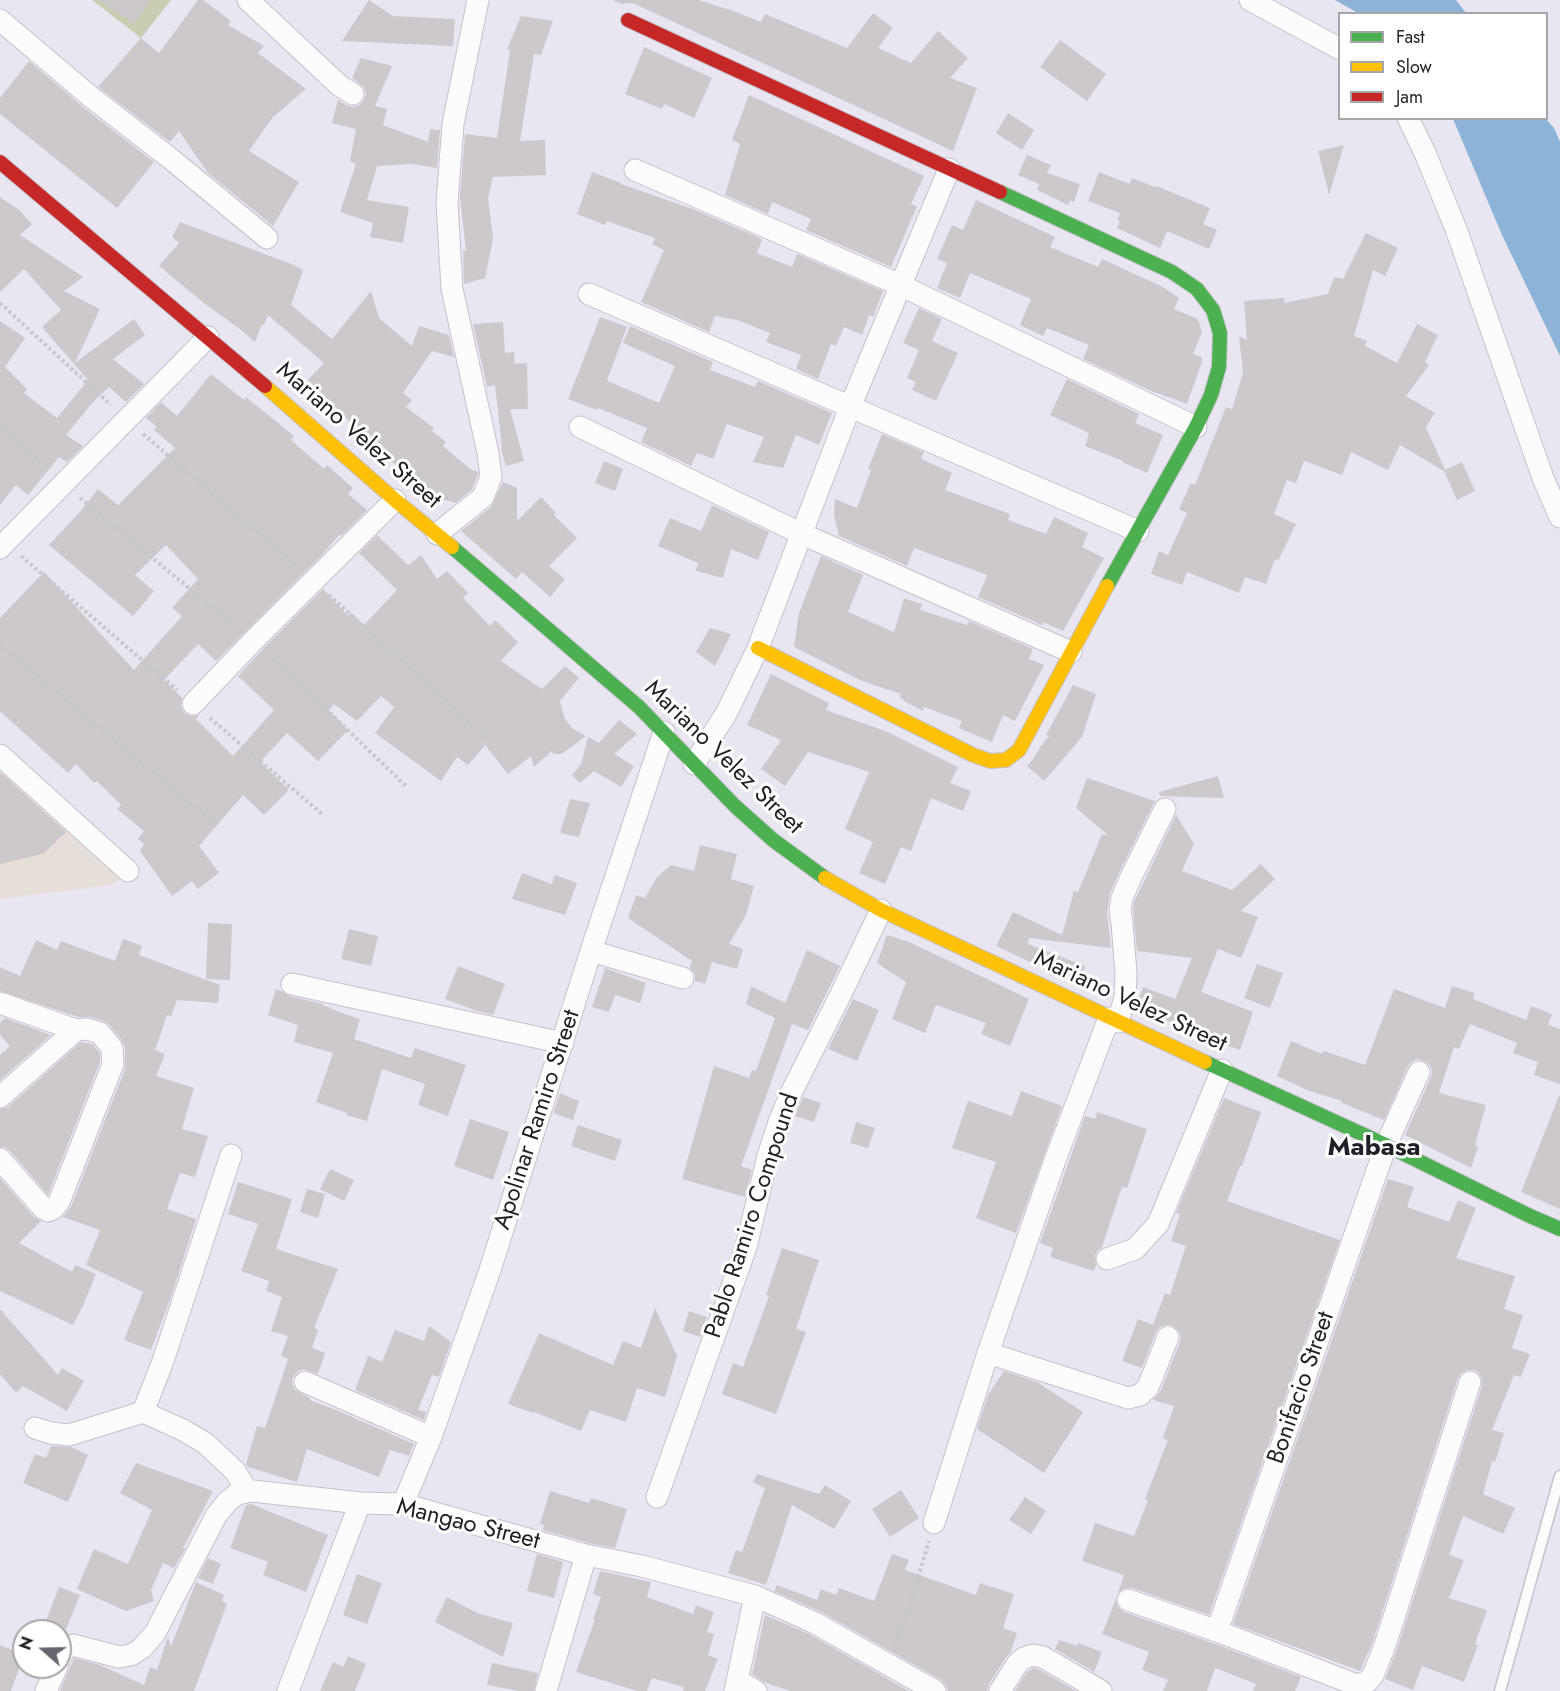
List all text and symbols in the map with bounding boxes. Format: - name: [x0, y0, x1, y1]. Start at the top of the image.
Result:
- legend: [1338, 12, 1548, 120]
- text: Fast: [1396, 24, 1425, 50]
- text: Slow: [1396, 54, 1432, 80]
- text: Jam: [1396, 84, 1423, 110]
- street label: Mariano Velez Street: [270, 357, 446, 515]
- street label: Mariano Velez Street: [638, 675, 808, 841]
- street label: Mariano Velez Street: [1029, 945, 1231, 1059]
- street label: Apolinar Ramiro Street: [489, 1006, 587, 1234]
- street label: Pablo Ramiro Compound: [700, 1090, 806, 1342]
- district label: Mabasa: [1327, 1133, 1421, 1165]
- street label: Bonifacio Street: [1262, 1308, 1342, 1468]
- street label: Mangao Street: [394, 1493, 542, 1557]
- north arrow: [12, 1619, 72, 1679]
- text: N: [14, 1633, 39, 1653]

